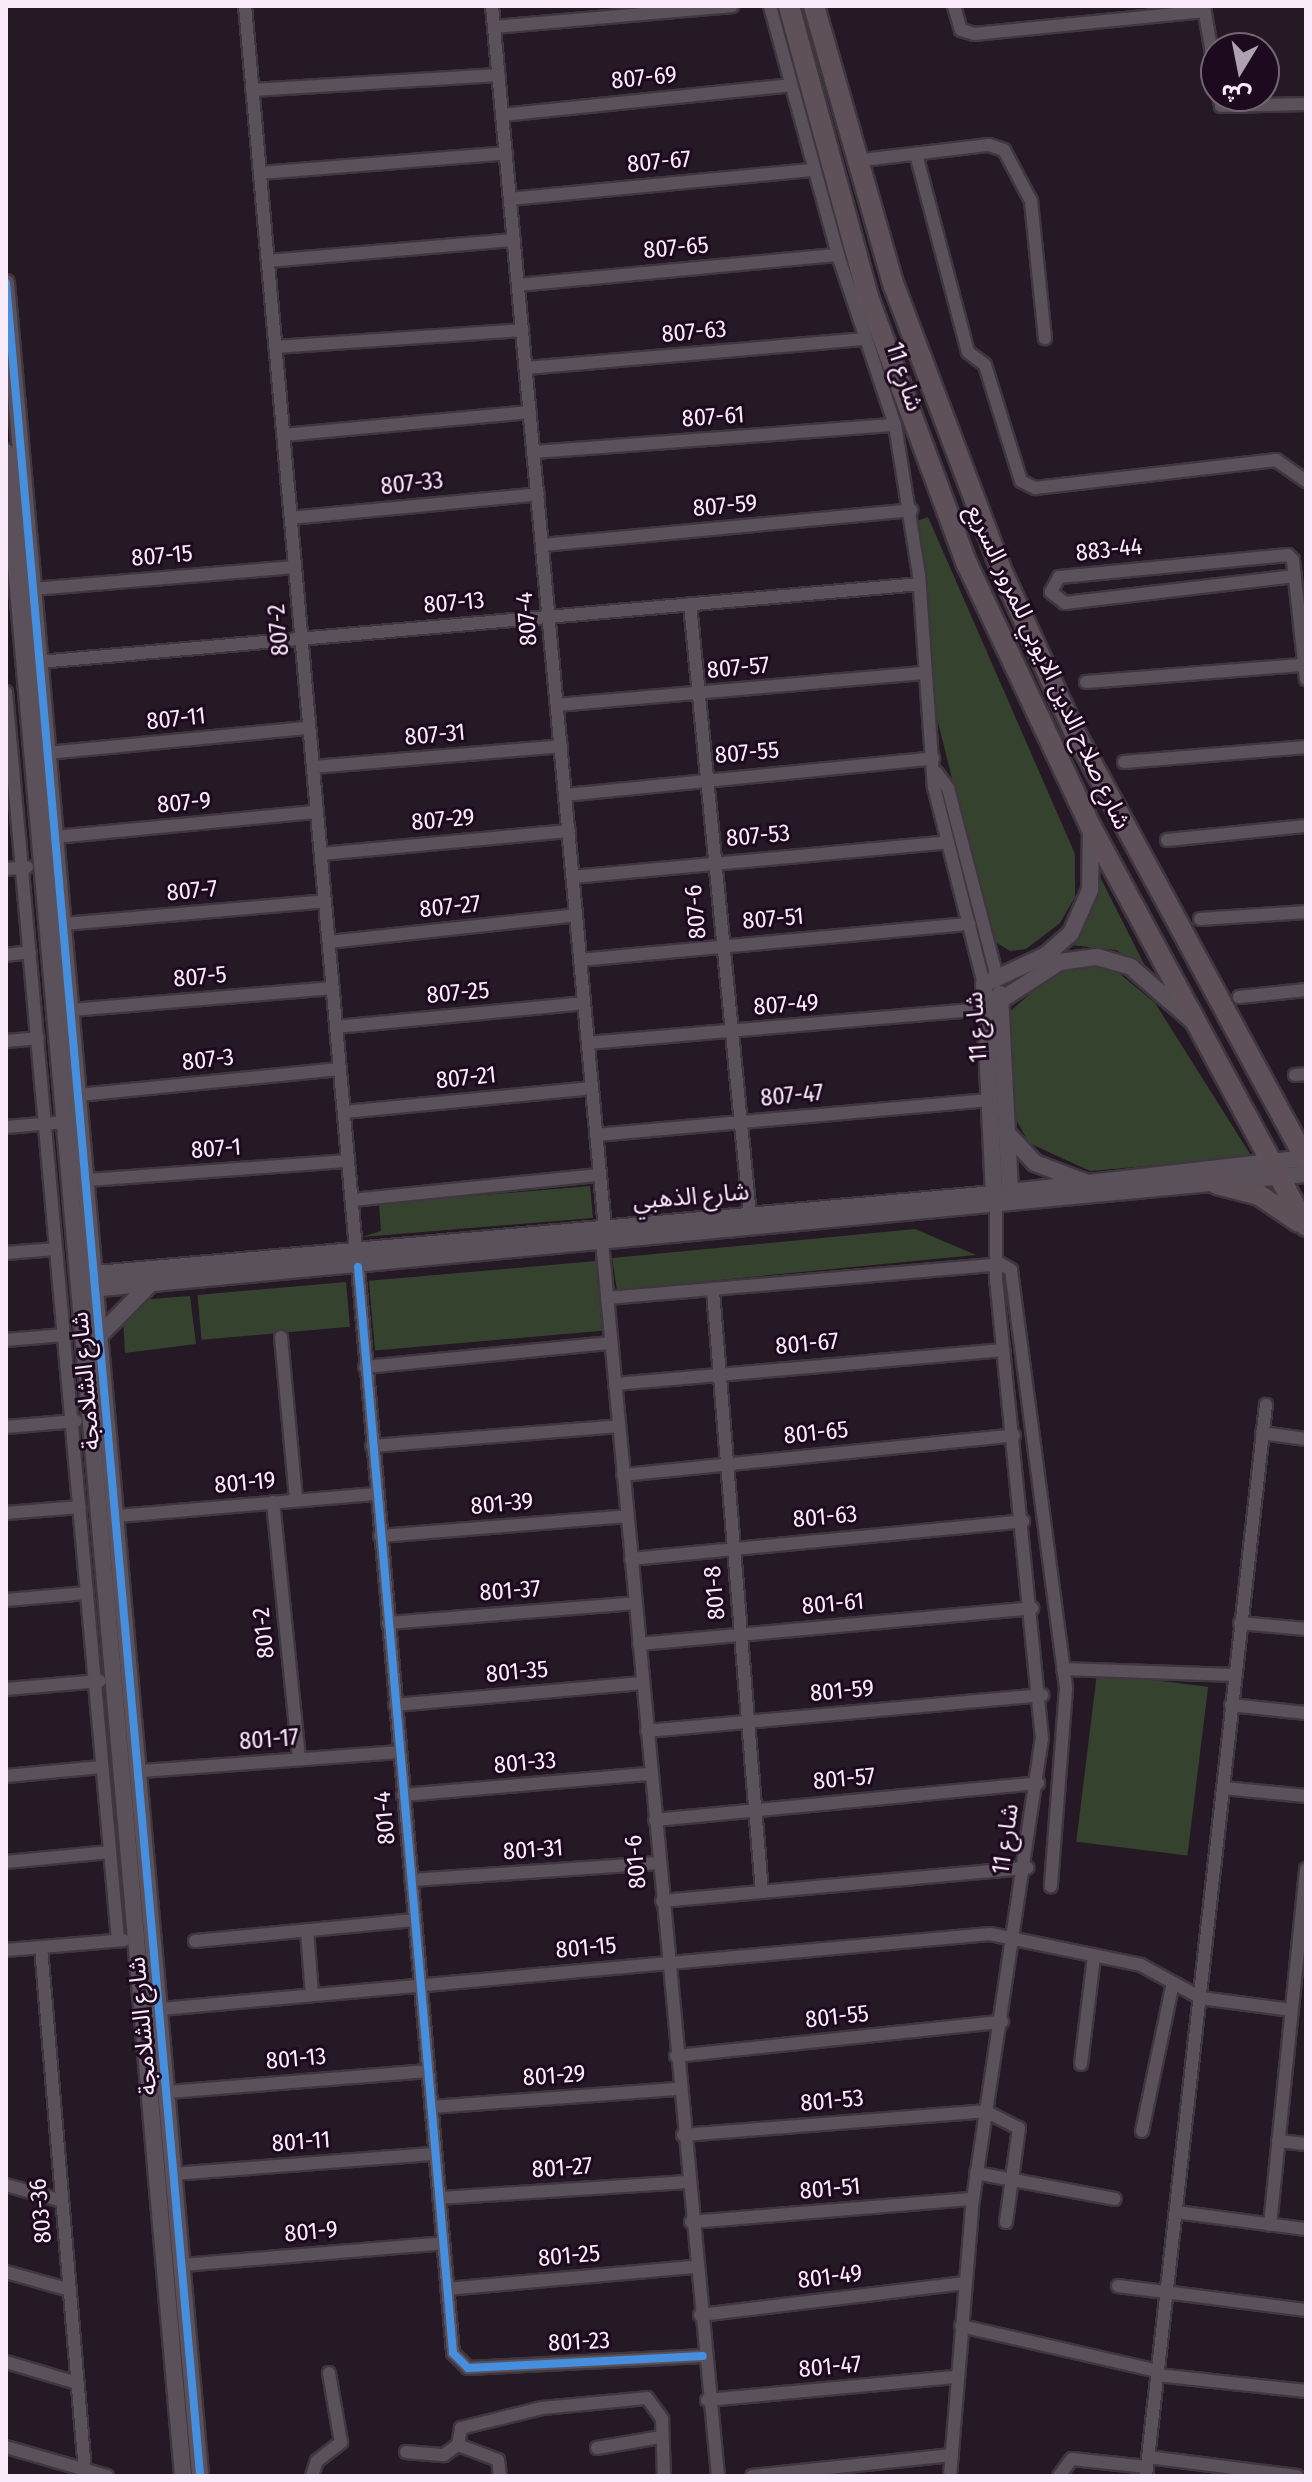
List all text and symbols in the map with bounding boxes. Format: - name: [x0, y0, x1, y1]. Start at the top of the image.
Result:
- north arrow: [1200, 32, 1280, 112]
- street label: 807-69: [610, 60, 678, 96]
- text: ش: [1219, 78, 1253, 110]
- street label: 807-67: [626, 145, 692, 179]
- street label: 807-65: [642, 231, 710, 265]
- street label: 807-63: [660, 315, 728, 349]
- street label: شارع 11: [879, 339, 929, 415]
- street label: 807-61: [681, 400, 745, 434]
- street label: 807-33: [379, 466, 445, 502]
- street label: 807-59: [692, 489, 758, 523]
- street label: شارع صلاح الدين الايوبي للمرور السريع: [960, 500, 1136, 834]
- street label: 883-44: [1074, 532, 1144, 568]
- street label: 807-15: [130, 539, 194, 573]
- street label: 807-13: [422, 586, 486, 620]
- street label: 807-4: [510, 591, 544, 647]
- street label: 807-2: [262, 603, 296, 657]
- street label: 807-57: [706, 651, 770, 685]
- street label: 807-11: [145, 702, 207, 736]
- street label: 807-31: [403, 718, 467, 752]
- street label: 807-55: [714, 736, 780, 770]
- street label: 807-9: [156, 786, 212, 820]
- street label: 807-29: [410, 803, 476, 837]
- street label: 807-53: [725, 819, 791, 853]
- street label: 807-7: [165, 874, 219, 908]
- street label: 807-6: [679, 884, 713, 940]
- street label: 807-27: [418, 889, 482, 925]
- street label: 807-51: [741, 902, 805, 936]
- street label: 807-5: [172, 960, 228, 994]
- street label: 807-25: [425, 976, 491, 1010]
- street label: 807-49: [752, 988, 820, 1022]
- street label: شارع 11: [960, 991, 994, 1063]
- street label: 807-3: [181, 1043, 235, 1077]
- street label: 807-21: [434, 1061, 498, 1095]
- street label: 807-47: [759, 1079, 825, 1113]
- street label: 807-1: [190, 1133, 242, 1165]
- street label: شارع الذهبي: [632, 1178, 750, 1216]
- street label: شارع الشلامجة: [66, 1311, 106, 1451]
- street label: 801-67: [774, 1327, 840, 1361]
- street label: 801-65: [782, 1415, 850, 1451]
- street label: 801-19: [213, 1466, 277, 1500]
- street label: 801-39: [469, 1487, 535, 1521]
- street label: 801-63: [792, 1500, 858, 1534]
- street label: 801-8: [698, 1565, 732, 1621]
- street label: 801-37: [479, 1575, 541, 1607]
- street label: 801-61: [801, 1587, 865, 1621]
- street label: 801-2: [247, 1606, 281, 1660]
- street label: 801-35: [485, 1655, 549, 1689]
- street label: 801-59: [809, 1674, 875, 1708]
- street label: 801-17: [238, 1724, 300, 1756]
- street label: 801-33: [493, 1746, 557, 1780]
- street label: 801-57: [812, 1762, 876, 1796]
- street label: 801-4: [368, 1790, 402, 1846]
- street label: شارع 11: [987, 1802, 1025, 1876]
- street label: 801-31: [502, 1834, 564, 1866]
- street label: 801-6: [619, 1834, 653, 1890]
- street label: 801-15: [554, 1931, 618, 1965]
- street label: شارع الشلامجة: [123, 1956, 163, 2096]
- street label: 801-55: [804, 1999, 870, 2035]
- street label: 801-13: [265, 2042, 327, 2076]
- street label: 801-29: [522, 2059, 586, 2093]
- street label: 801-53: [799, 2084, 865, 2118]
- street label: 801-11: [271, 2126, 331, 2158]
- street label: 801-27: [531, 2152, 593, 2184]
- street label: 801-51: [798, 2172, 862, 2206]
- street label: 803-36: [24, 2177, 58, 2245]
- street label: 801-9: [283, 2215, 339, 2249]
- street label: 801-25: [537, 2239, 601, 2273]
- street label: 801-49: [796, 2259, 864, 2295]
- street label: 801-23: [547, 2326, 611, 2358]
- street label: 801-47: [797, 2350, 863, 2384]

